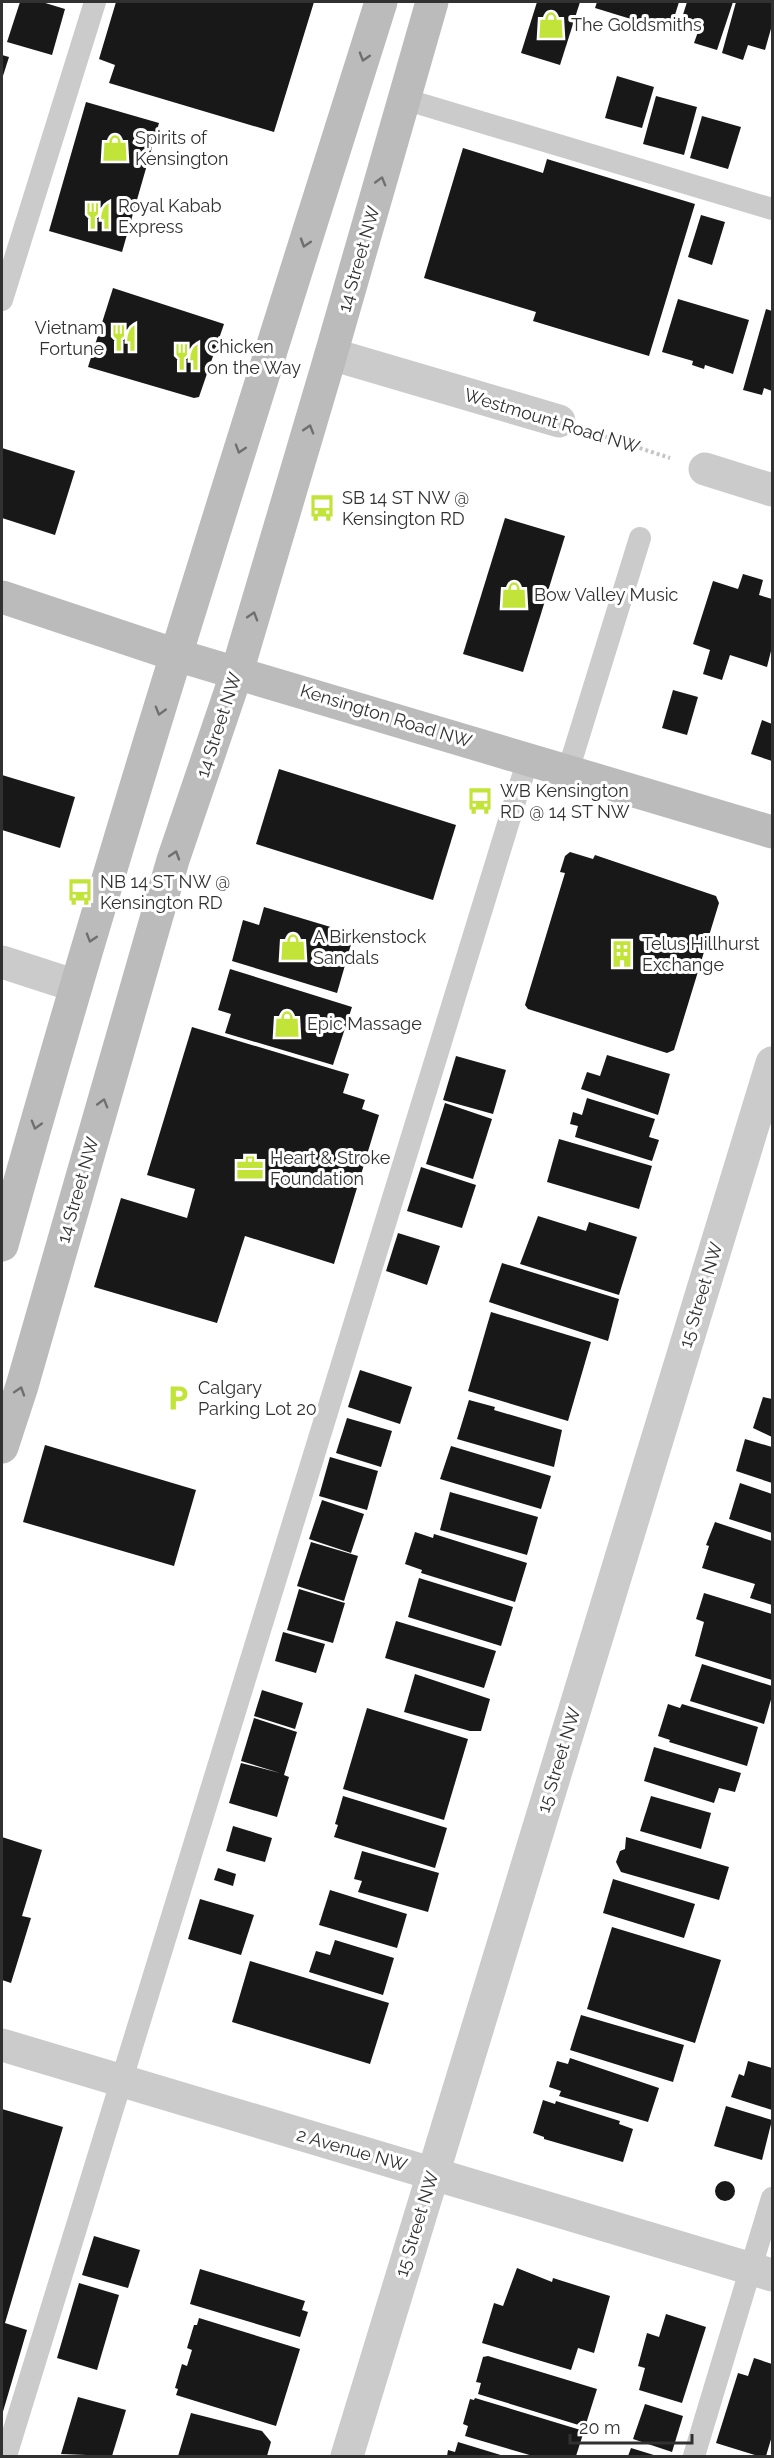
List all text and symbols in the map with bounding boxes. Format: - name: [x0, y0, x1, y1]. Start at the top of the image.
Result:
- shop icon: The Goldsmiths: [536, 10, 566, 40]
- place label: The Goldsmiths: [571, 14, 702, 35]
- one-way arrow: [358, 51, 371, 62]
- place label: Spirits of Kensington: [135, 127, 228, 169]
- shop icon: Spirits of Kensington: [100, 133, 130, 163]
- one-way arrow: [374, 176, 386, 187]
- place label: Royal Kabab Express: [118, 195, 222, 237]
- restaurant icon: Royal Kabab Express: [83, 201, 113, 231]
- street label: 14 Street NW: [333, 203, 384, 314]
- one-way arrow: [300, 237, 312, 248]
- place label: Vietnam Fortune: [34, 317, 104, 359]
- restaurant icon: Vietnam Fortune: [109, 323, 139, 353]
- place label: Chicken on the Way: [207, 336, 301, 378]
- restaurant icon: Chicken on the Way: [172, 342, 202, 372]
- street label: Westmount Road NW: [462, 384, 643, 457]
- one-way arrow: [302, 424, 314, 435]
- one-way arrow: [235, 443, 247, 454]
- place label: SB 14 ST NW @ Kensington RD: [342, 487, 469, 529]
- bus stop icon: SB 14 ST NW @ Kensington RD: [307, 493, 337, 523]
- shop icon: Bow Valley Music: [499, 580, 529, 610]
- place label: Bow Valley Music: [534, 584, 679, 605]
- one-way arrow: [246, 611, 258, 622]
- street label: 14 Street NW: [192, 669, 245, 780]
- street label: Kensington Road NW: [298, 679, 475, 752]
- one-way arrow: [155, 705, 167, 716]
- place label: WB Kensington RD @ 14 ST NW: [500, 780, 630, 822]
- bus stop icon: WB Kensington RD @ 14 ST NW: [465, 786, 495, 816]
- one-way arrow: [167, 850, 180, 861]
- place label: NB 14 ST NW @ Kensington RD: [100, 871, 230, 913]
- bus stop icon: NB 14 ST NW @ Kensington RD: [65, 877, 95, 907]
- place label: A Birkenstock Sandals: [313, 926, 427, 968]
- one-way arrow: [86, 932, 98, 943]
- shop icon: A Birkenstock Sandals: [278, 932, 308, 962]
- place label: Telus Hillhurst Exchange: [642, 933, 760, 975]
- building icon: Telus Hillhurst Exchange: [607, 939, 637, 969]
- shop icon: Epic Massage: [272, 1009, 302, 1039]
- place label: Epic Massage: [307, 1013, 422, 1034]
- one-way arrow: [96, 1098, 108, 1109]
- one-way arrow: [31, 1119, 43, 1130]
- street label: 14 Street NW: [52, 1134, 103, 1245]
- place label: Heart & Stroke Foundation: [270, 1147, 391, 1189]
- office icon: Heart & Stroke Foundation: [235, 1153, 265, 1183]
- street label: 15 Street NW: [674, 1239, 727, 1350]
- place label: Calgary Parking Lot 20: [198, 1377, 317, 1419]
- parking icon: Calgary Parking Lot 20: [163, 1383, 193, 1413]
- one-way arrow: [13, 1386, 25, 1397]
- street label: 15 Street NW: [532, 1704, 585, 1815]
- street label: 2 Avenue NW: [295, 2124, 410, 2175]
- street label: 15 Street NW: [390, 2168, 443, 2279]
- scale bar: [570, 2407, 692, 2445]
- text: 20 m: [579, 2417, 621, 2438]

